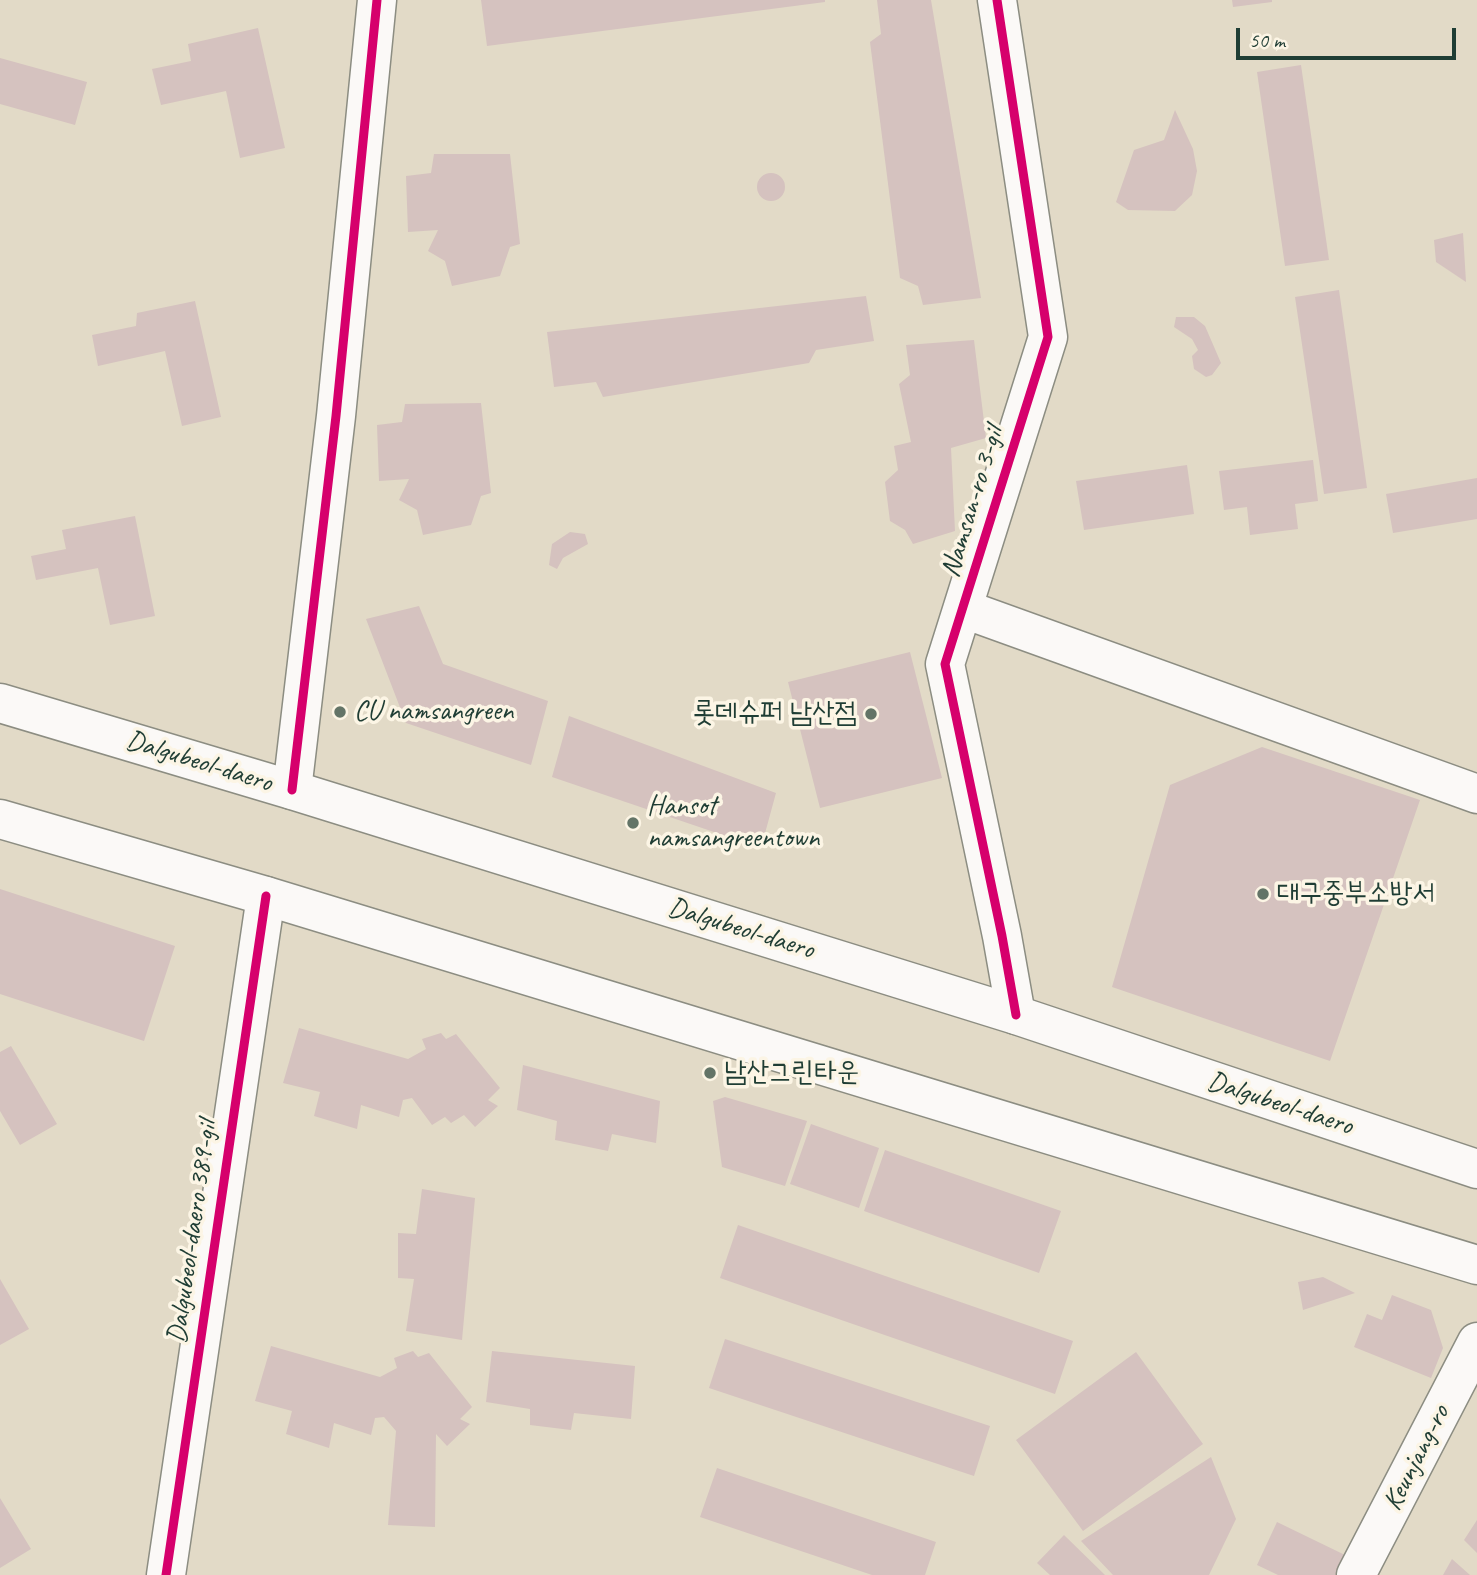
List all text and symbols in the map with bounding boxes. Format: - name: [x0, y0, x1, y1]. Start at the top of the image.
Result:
- scale bar: [1239, 14, 1460, 58]
- text: 50 m: [1249, 27, 1285, 53]
- street label: Namsan-ro 3-gil: [934, 423, 1012, 581]
- place label: CU namsangreen: [354, 695, 513, 729]
- place label: 롯데슈퍼 남산점: [693, 697, 857, 731]
- marker: CU namsangreen: [332, 704, 348, 720]
- marker: 롯데슈퍼 남산점: [863, 706, 879, 722]
- street label: Dalgubeol-daero: [122, 724, 276, 800]
- place label: Hansot namsangreentown: [647, 790, 819, 856]
- marker: Hansot namsangreentown: [625, 815, 641, 831]
- place label: 대구중부소방서: [1277, 877, 1435, 911]
- marker: 대구중부소방서: [1255, 886, 1271, 902]
- street label: Dalgubeol-daero: [664, 891, 818, 967]
- place label: 남산그린타운: [724, 1056, 859, 1090]
- marker: 남산그린타운: [702, 1065, 718, 1081]
- street label: Dalgubeol-daero: [1203, 1065, 1357, 1143]
- street label: Dalgubeol-daero 389-gil: [161, 1118, 225, 1346]
- street label: Keunjang-ro: [1376, 1400, 1458, 1516]

